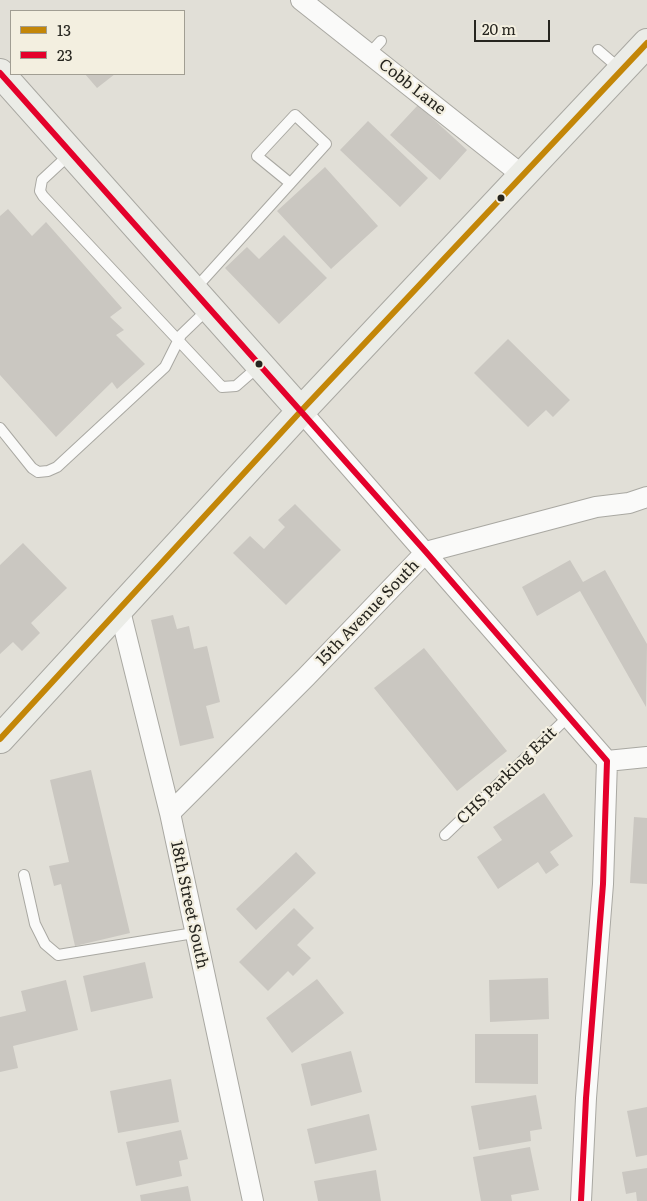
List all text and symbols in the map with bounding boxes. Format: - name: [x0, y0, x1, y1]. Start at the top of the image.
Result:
- legend: [10, 10, 185, 75]
- scale bar: [477, 10, 553, 42]
- text: 20 m: [482, 17, 516, 40]
- text: 13: [57, 18, 71, 41]
- text: 23: [57, 43, 73, 66]
- street label: Cobb Lane: [375, 55, 449, 119]
- unlabelled marker: [496, 193, 506, 203]
- unlabelled marker: [254, 359, 264, 369]
- street label: 15th Avenue South: [313, 556, 423, 670]
- street label: CHS Parking Exit: [453, 724, 561, 828]
- street label: 18th Street South: [166, 839, 212, 971]

